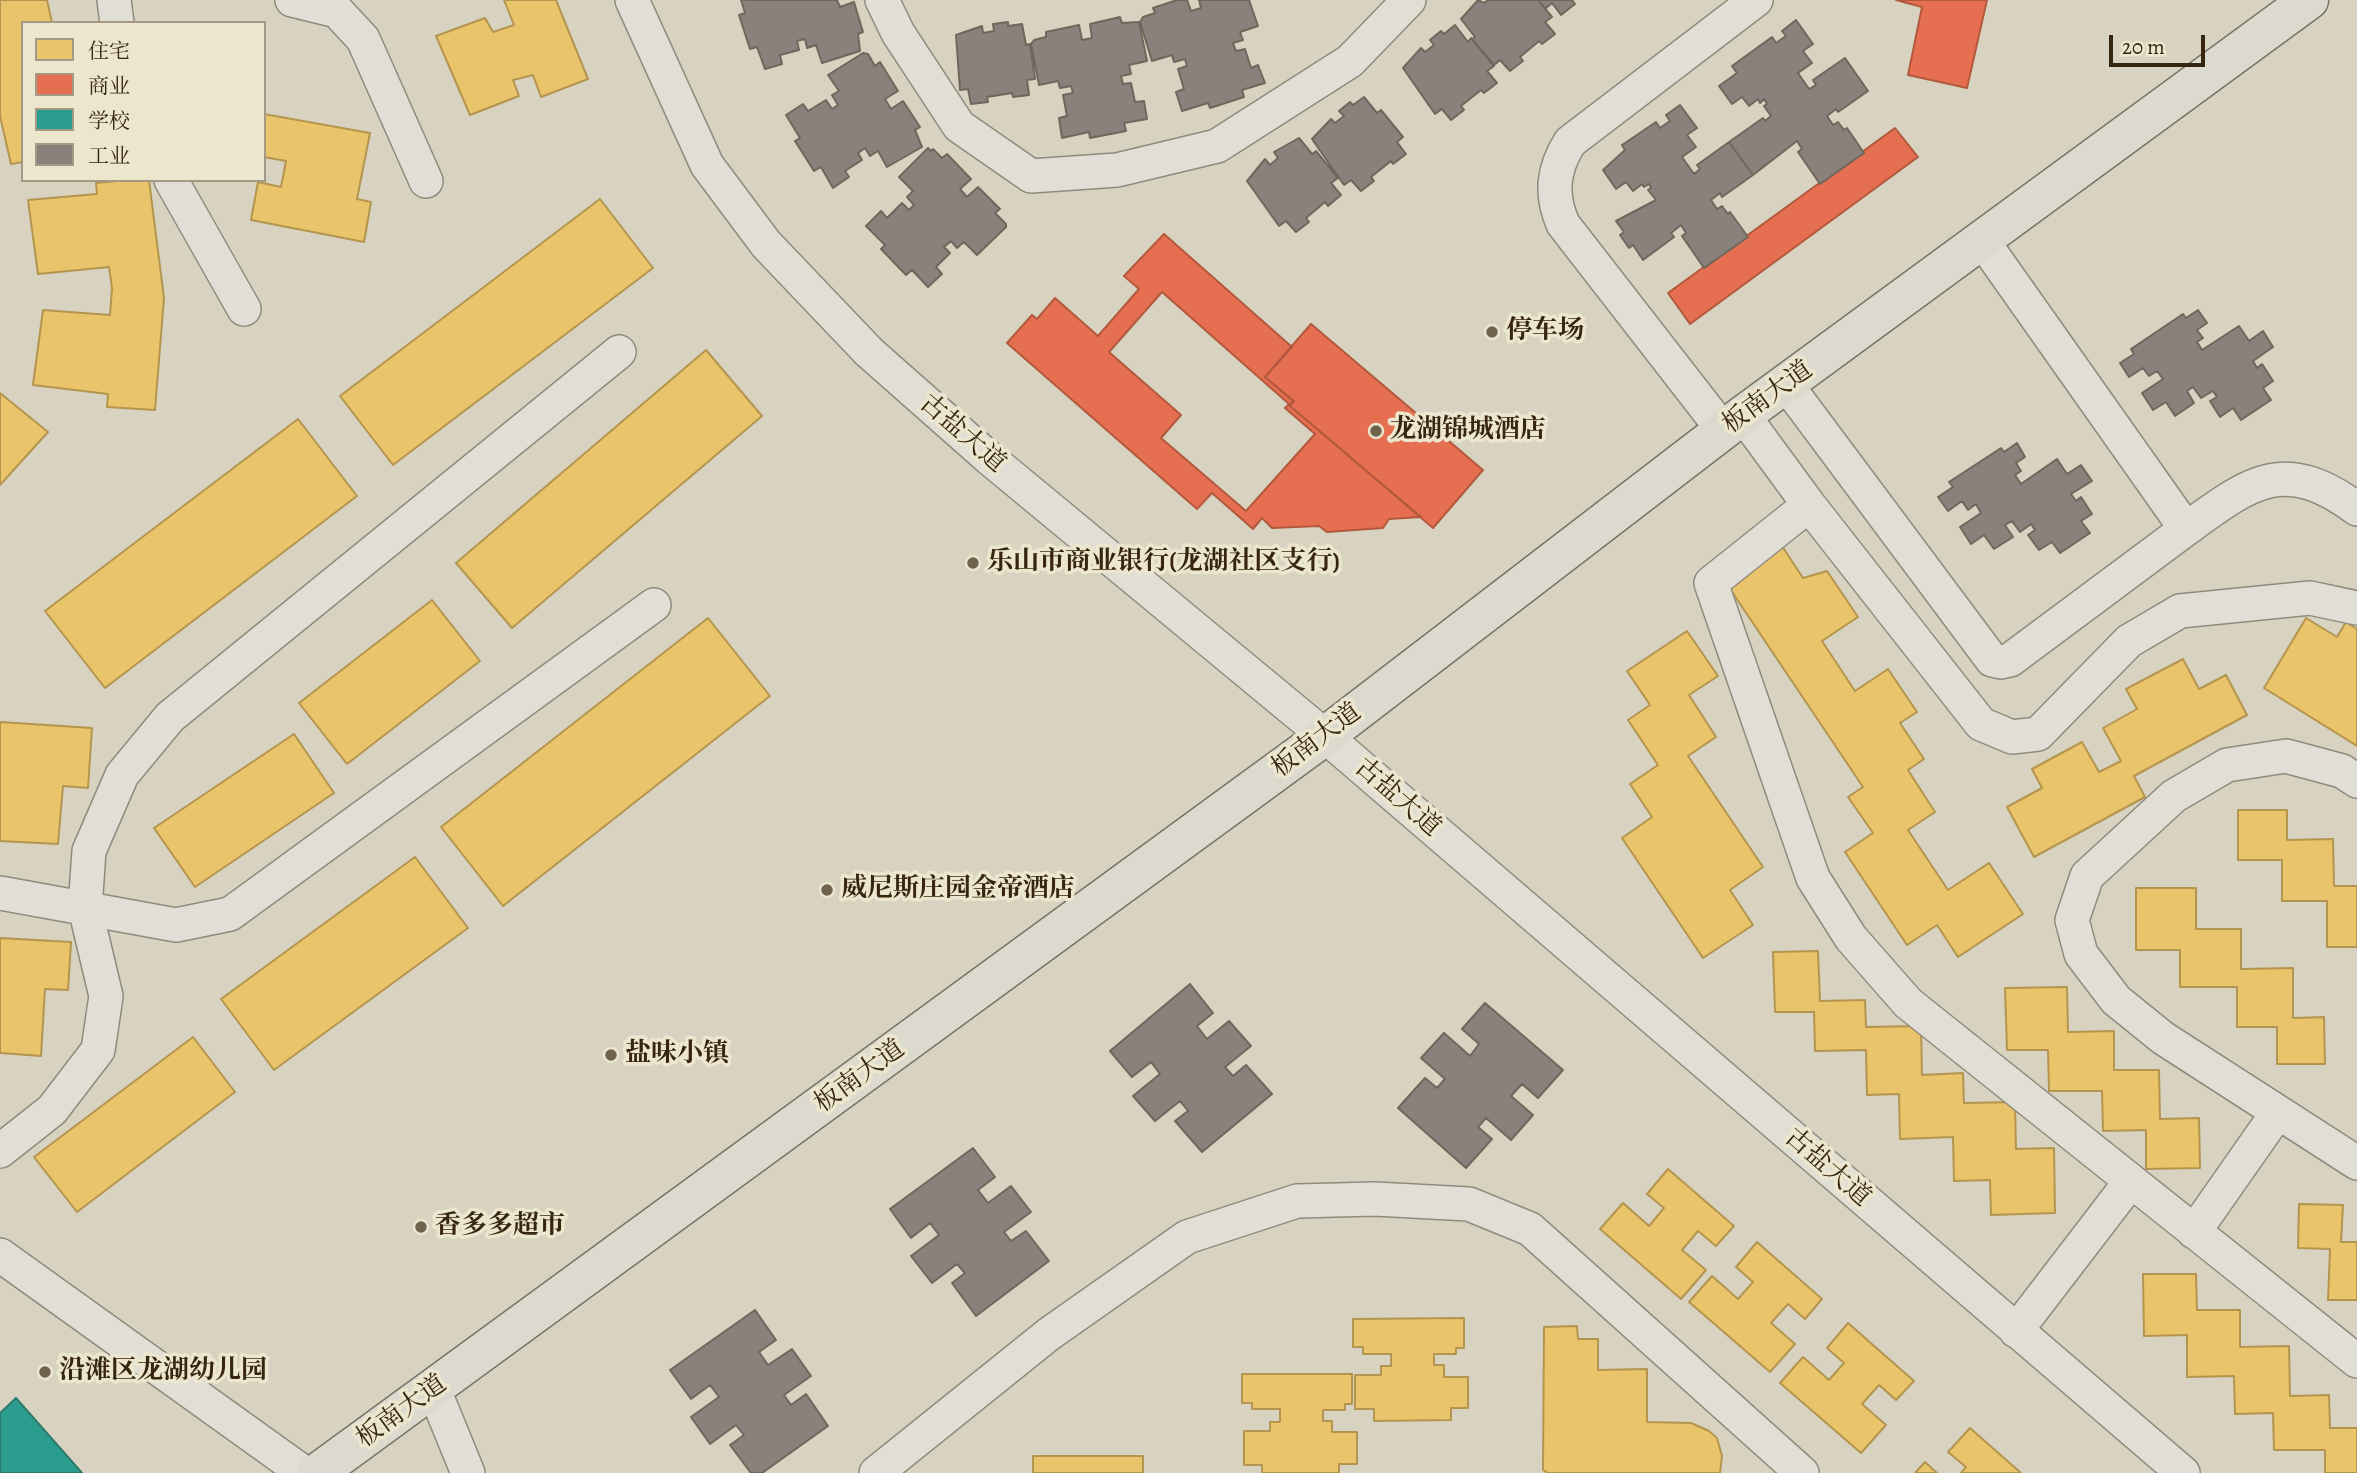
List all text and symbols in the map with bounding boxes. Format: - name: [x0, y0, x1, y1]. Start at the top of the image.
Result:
- legend: [21, 21, 266, 182]
- scale bar: [2112, 21, 2208, 65]
- text: 20 m: [2122, 33, 2165, 61]
- text: 住宅: [88, 37, 130, 65]
- text: 商业: [88, 72, 130, 100]
- text: 学校: [88, 107, 130, 135]
- text: 工业: [88, 142, 130, 170]
- place label: 停车场: [1506, 316, 1584, 348]
- marker: 停车场: [1484, 324, 1500, 340]
- street label: 板南大道: [1717, 355, 1819, 441]
- street label: 古盐大道: [913, 388, 1011, 480]
- place label: 龙湖锦城酒店: [1390, 415, 1546, 447]
- marker: 龙湖锦城酒店: [1368, 423, 1384, 439]
- place label: 乐山市商业银行(龙湖社区支行): [987, 547, 1340, 579]
- marker: 乐山市商业银行(龙湖社区支行): [965, 555, 981, 571]
- street label: 板南大道: [1266, 697, 1368, 785]
- street label: 古盐大道: [1348, 752, 1446, 844]
- place label: 威尼斯庄园金帝酒店: [841, 874, 1075, 906]
- marker: 威尼斯庄园金帝酒店: [819, 882, 835, 898]
- street label: 板南大道: [809, 1034, 911, 1120]
- place label: 盐味小镇: [625, 1039, 729, 1071]
- marker: 盐味小镇: [603, 1047, 619, 1063]
- street label: 古盐大道: [1778, 1122, 1876, 1214]
- place label: 香多多超市: [435, 1211, 565, 1243]
- marker: 香多多超市: [413, 1219, 429, 1235]
- place label: 沿滩区龙湖幼儿园: [59, 1356, 267, 1388]
- marker: 沿滩区龙湖幼儿园: [37, 1364, 53, 1380]
- street label: 板南大道: [351, 1369, 453, 1455]

